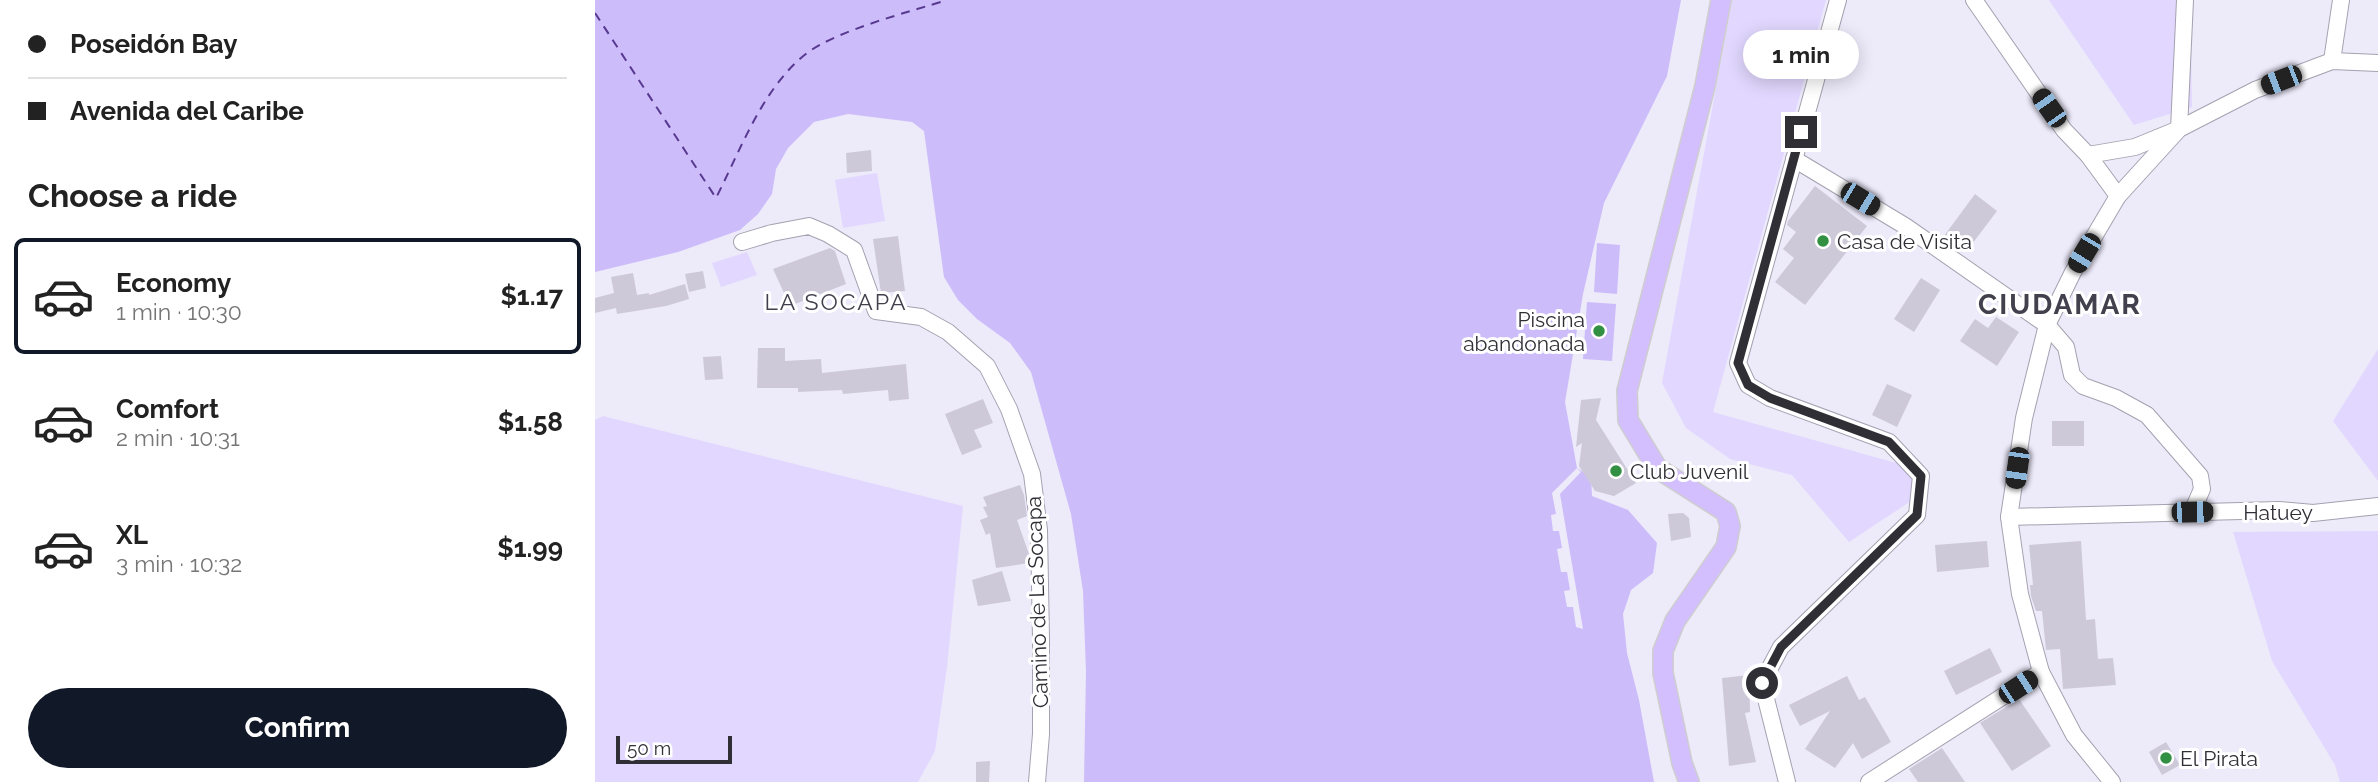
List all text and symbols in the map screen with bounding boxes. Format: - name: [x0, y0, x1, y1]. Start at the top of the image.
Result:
- text: Poseidón Bay: [70, 29, 238, 59]
- callout: 1 min: [1743, 31, 1859, 80]
- text: 1 min: [1772, 41, 1830, 68]
- car: [2258, 63, 2305, 97]
- car: [2029, 85, 2070, 131]
- text: Avenida del Caribe: [70, 96, 304, 126]
- route end: [1785, 116, 1817, 148]
- text: Choose a ride: [28, 177, 237, 214]
- car: [1837, 179, 1884, 219]
- place label: Casa de Visita: [1837, 229, 1972, 254]
- car: [2065, 230, 2104, 276]
- marker: Casa de Visita: [1815, 233, 1831, 249]
- icon: car: [32, 265, 95, 328]
- text: Economy: [116, 268, 231, 298]
- text: $1.17: [500, 281, 563, 311]
- district label: LA SOCAPA: [764, 288, 908, 315]
- district label: CIUDAMAR: [1978, 288, 2142, 321]
- text: 1 min · 10:30: [116, 298, 242, 325]
- place label: Piscina abandonada: [1463, 307, 1585, 356]
- marker: Piscina abandonada: [1591, 323, 1607, 339]
- icon: car: [32, 391, 95, 454]
- text: Comfort: [116, 394, 219, 424]
- text: $1.58: [498, 407, 563, 437]
- text: 2 min · 10:31: [116, 424, 240, 451]
- car: [2004, 446, 2031, 490]
- place label: Club Juvenil: [1630, 459, 1749, 484]
- marker: Club Juvenil: [1608, 463, 1624, 479]
- street label: Camino de La Socapa: [1021, 496, 1053, 708]
- street label: Hatuey: [2243, 500, 2313, 525]
- car: [2171, 501, 2214, 523]
- icon: car: [32, 517, 95, 580]
- text: XL: [116, 520, 148, 550]
- text: $1.99: [497, 533, 563, 563]
- text: 3 min · 10:32: [116, 550, 242, 577]
- route start: [1746, 667, 1778, 699]
- car: [1995, 667, 2042, 707]
- button: Confirm: [28, 688, 567, 768]
- scale bar: [616, 733, 731, 765]
- text: 50 m: [627, 737, 671, 759]
- place label: El Pirata: [2180, 746, 2258, 771]
- marker: El Pirata: [2158, 750, 2174, 766]

